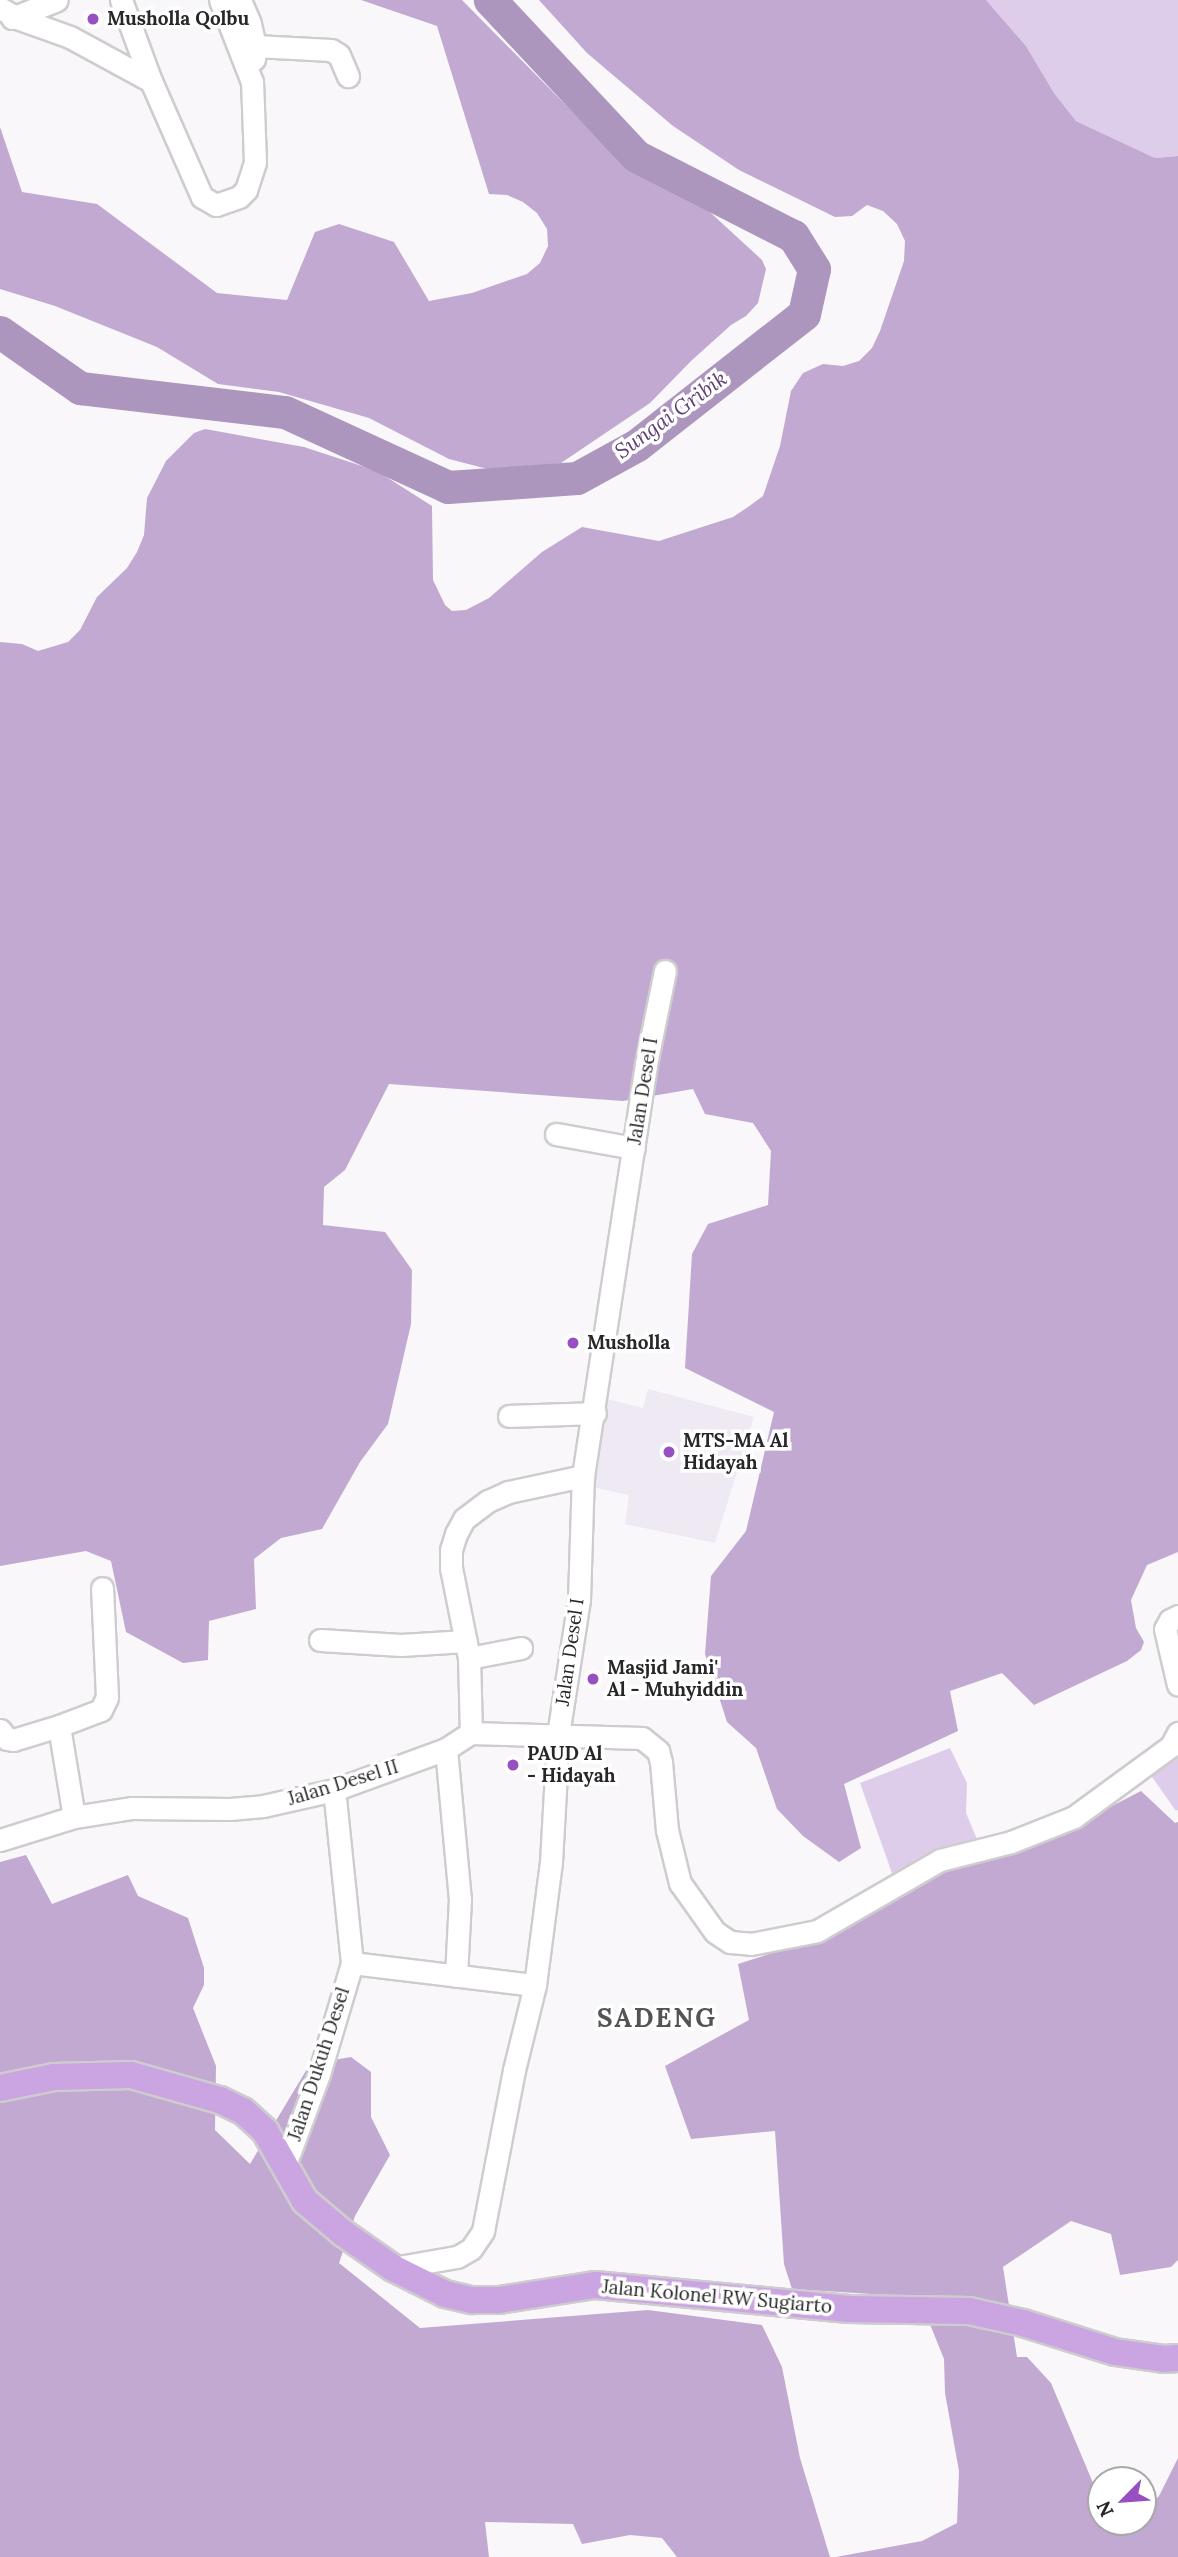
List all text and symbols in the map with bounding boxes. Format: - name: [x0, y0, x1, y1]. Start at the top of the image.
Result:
- place label: Musholla Qolbu: [107, 8, 249, 30]
- marker: Musholla Qolbu: [85, 11, 101, 27]
- water label: Sungai Gribik: [610, 366, 732, 464]
- street label: Jalan Desel I: [623, 1036, 663, 1146]
- place label: Musholla: [587, 1332, 670, 1354]
- marker: Musholla: [565, 1335, 581, 1351]
- place label: MTS-MA Al Hidayah: [683, 1430, 788, 1474]
- marker: MTS-MA Al Hidayah: [661, 1444, 677, 1460]
- street label: Jalan Desel I: [551, 1597, 589, 1707]
- place label: Masjid Jami' Al - Muhyiddin: [607, 1657, 743, 1701]
- marker: Masjid Jami' Al - Muhyiddin: [585, 1671, 601, 1687]
- place label: PAUD Al - Hidayah: [527, 1743, 615, 1787]
- street label: Jalan Desel II: [285, 1755, 401, 1811]
- marker: PAUD Al - Hidayah: [505, 1757, 521, 1773]
- street label: Jalan Dukuh Desel: [283, 1984, 355, 2144]
- district label: SADENG: [598, 2002, 716, 2034]
- street label: Jalan Kolonel RW Sugiarto: [601, 2276, 833, 2318]
- north arrow: [1087, 2466, 1157, 2536]
- text: N: [1091, 2497, 1119, 2521]

